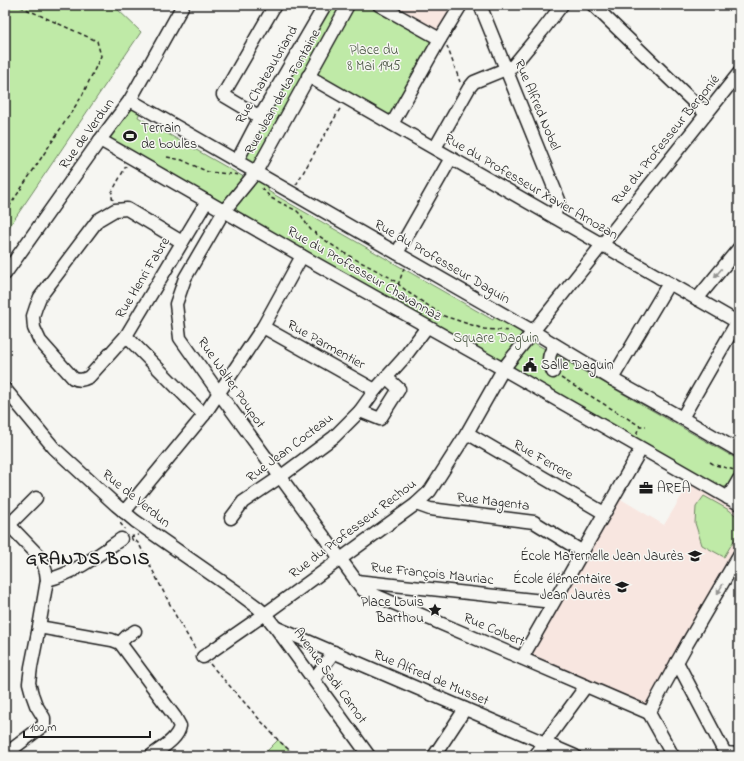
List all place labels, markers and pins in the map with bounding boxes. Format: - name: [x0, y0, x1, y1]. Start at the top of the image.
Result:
- place label: Terrain de boules: [141, 118, 197, 155]
- sports icon: Terrain de boules: [122, 128, 138, 144]
- place label: Salle Daguin: [541, 355, 614, 377]
- public building icon: Salle Daguin: [522, 357, 538, 373]
- place label: AREA: [657, 478, 690, 499]
- office icon: AREA: [638, 480, 654, 496]
- place label: École Maternelle Jean Jaurès: [520, 546, 684, 567]
- school or university icon: École Maternelle Jean Jaurès: [687, 548, 703, 564]
- place label: École élémentaire Jean Jaurès: [513, 569, 612, 606]
- school or university icon: École élémentaire Jean Jaurès: [614, 579, 630, 595]
- place label: Place Louis Barthou: [361, 592, 424, 629]
- place icon: Place Louis Barthou: [427, 602, 443, 618]

